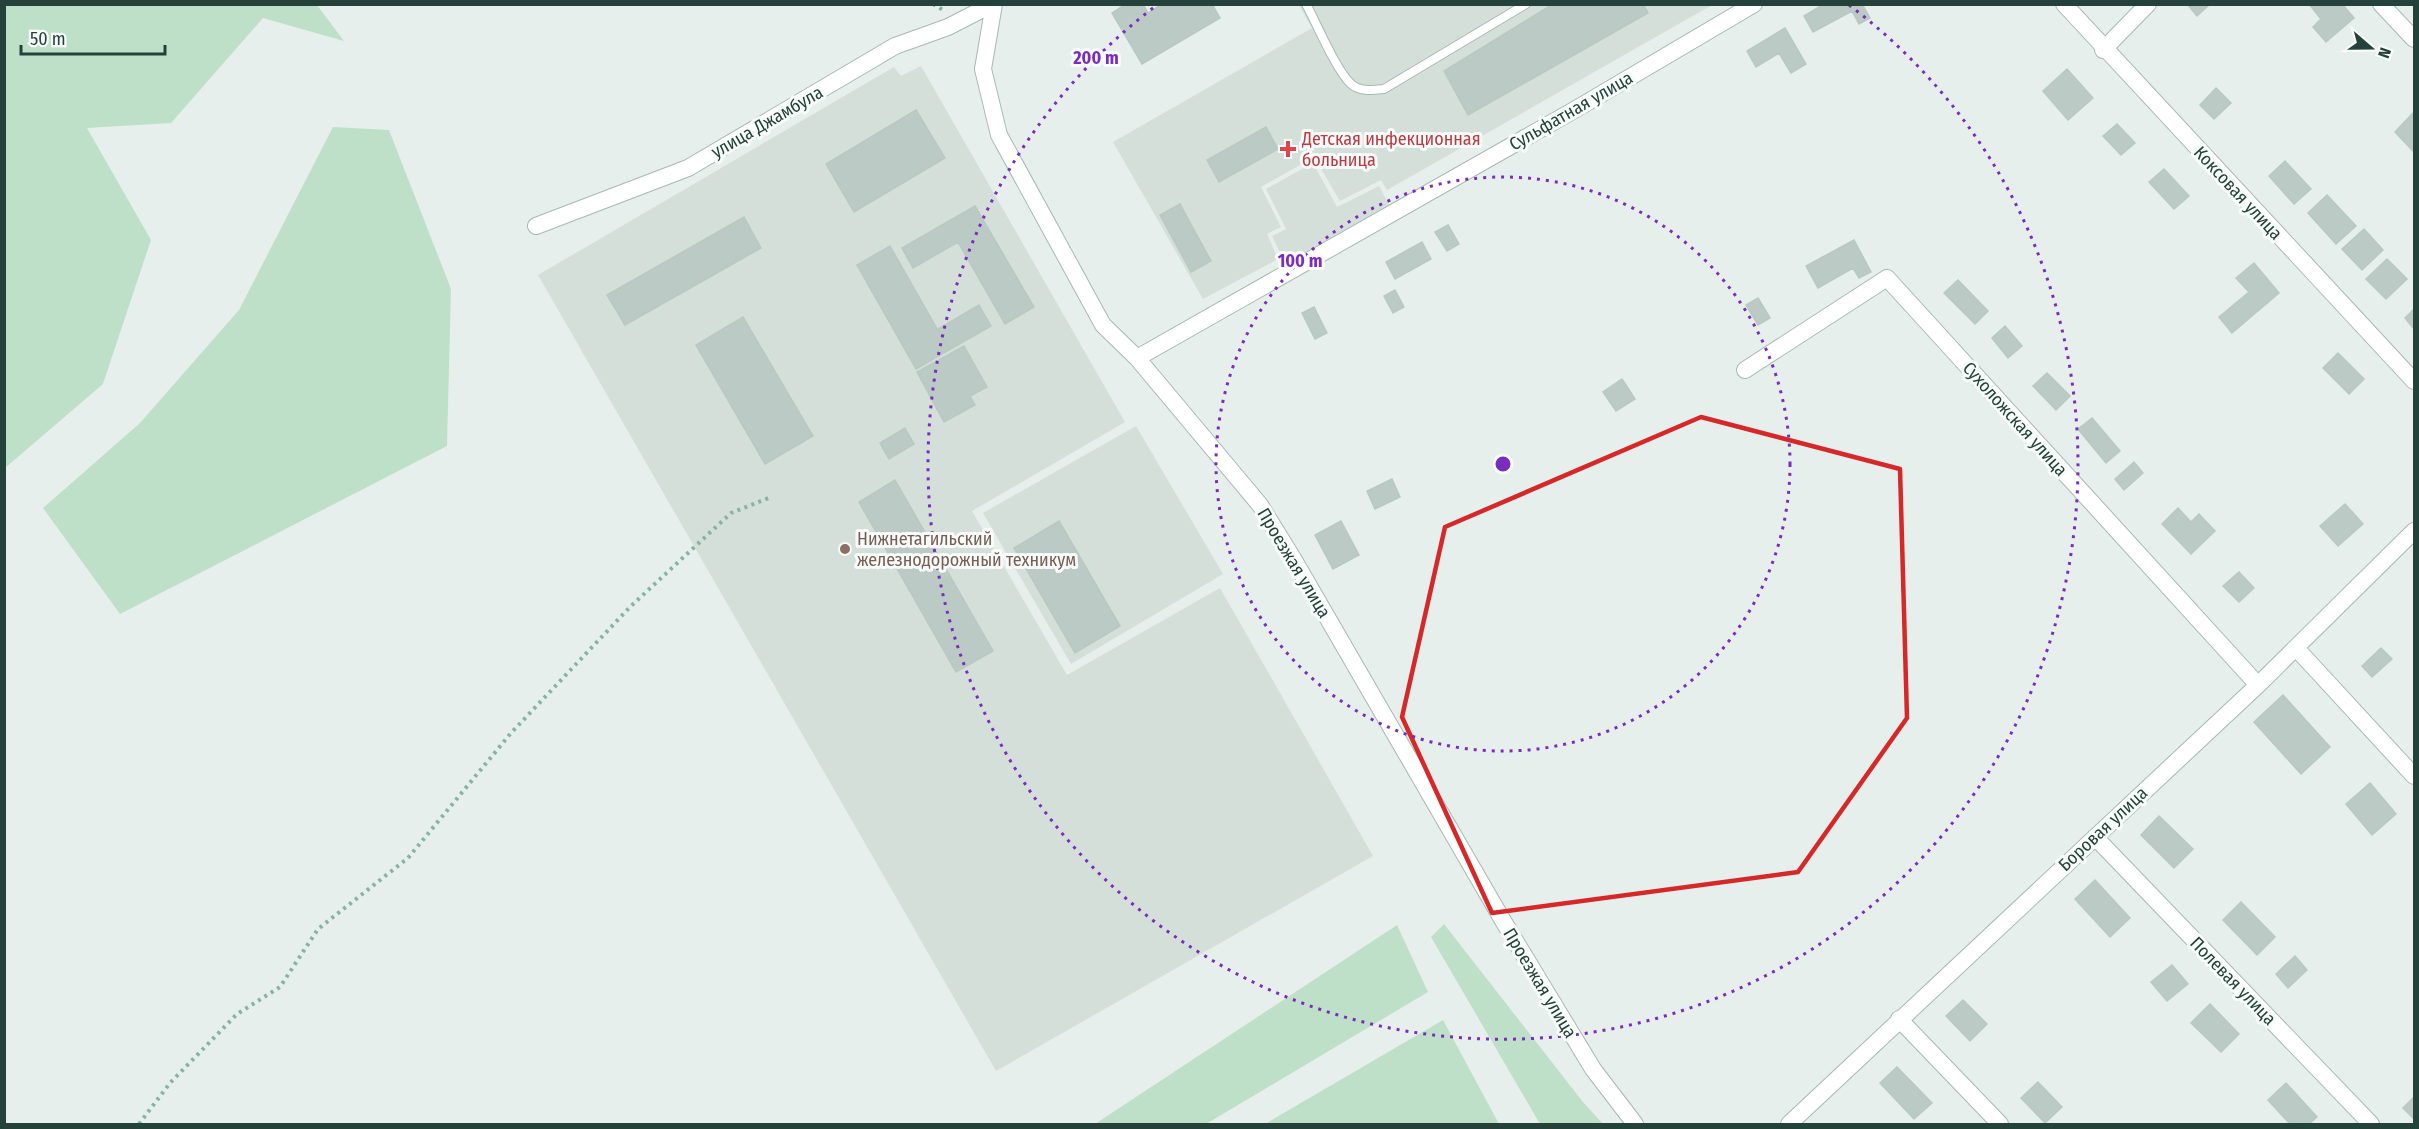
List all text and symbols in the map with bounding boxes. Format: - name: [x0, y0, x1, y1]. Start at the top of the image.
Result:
- scale bar: [21, 18, 165, 56]
- north arrow: [2341, 18, 2401, 78]
- text: 50 m: [30, 28, 66, 50]
- text: N: [2374, 45, 2395, 61]
- text: 200 m: [1072, 47, 1119, 69]
- street label: Сульфатная улица: [1505, 67, 1637, 155]
- street label: улица Джамбула: [707, 81, 827, 163]
- place label: Детская инфекционная больница: [1301, 128, 1481, 171]
- marker: Детская инфекционная больница: [1279, 140, 1297, 158]
- street label: Коксовая улица: [2189, 142, 2287, 244]
- text: 100 m: [1278, 250, 1322, 272]
- street label: Сухоложская улица: [1958, 357, 2072, 481]
- centre of rings: [1493, 454, 1513, 474]
- street label: Проезжая улица: [1253, 504, 1336, 622]
- place label: Нижнетагильский железнодорожный техникум: [857, 528, 1076, 571]
- marker: Нижнетагильский железнодорожный техникум: [838, 542, 852, 556]
- street label: Боровая улица: [2054, 782, 2152, 876]
- street label: Проезжая улица: [1499, 924, 1582, 1042]
- street label: Полевая улица: [2185, 932, 2281, 1030]

